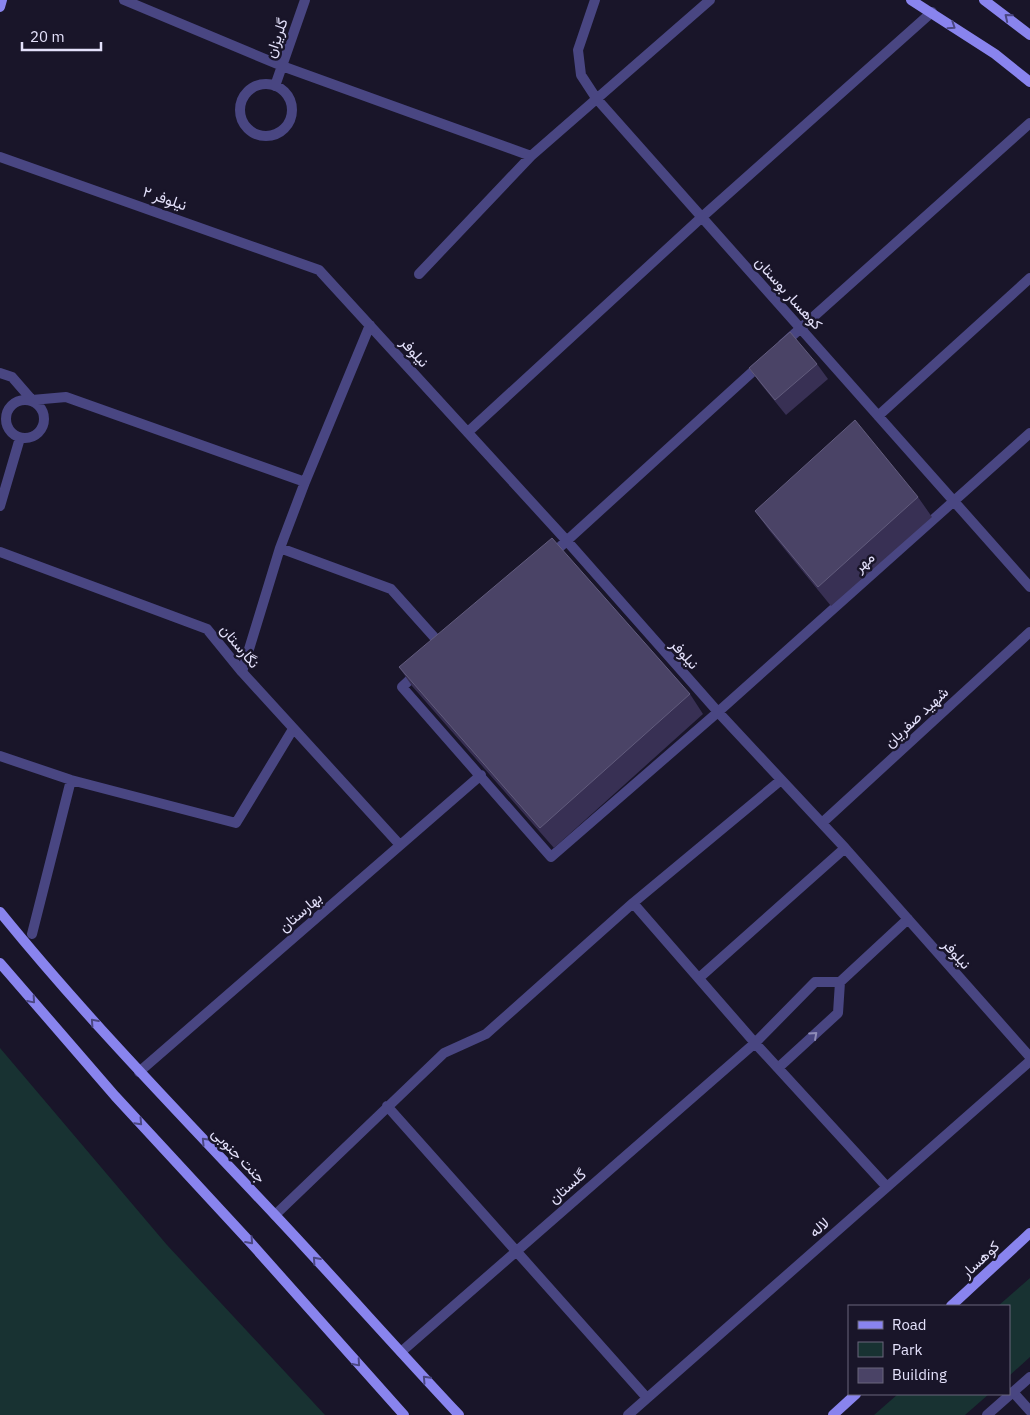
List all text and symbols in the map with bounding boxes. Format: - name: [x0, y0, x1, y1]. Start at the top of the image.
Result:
- one-way arrow: [1004, 13, 1013, 22]
- street label: گلریزان: [260, 15, 292, 60]
- scale bar: [22, 20, 101, 52]
- one-way arrow: [947, 20, 956, 29]
- text: 20 m: [30, 27, 65, 46]
- street label: نیلوفر ۲: [141, 182, 189, 214]
- street label: کوهسار بوستان: [751, 253, 827, 334]
- street label: نیلوفر: [396, 332, 433, 371]
- street label: مهر: [849, 548, 878, 577]
- street label: نگارستان: [216, 620, 264, 672]
- street label: نیلوفر: [666, 634, 703, 673]
- street label: شهید صفریان: [880, 682, 952, 752]
- street label: بهارستان: [274, 888, 326, 936]
- street label: نیلوفر: [938, 934, 975, 973]
- one-way arrow: [26, 995, 35, 1004]
- one-way arrow: [91, 1019, 100, 1028]
- one-way arrow: [809, 1032, 818, 1041]
- one-way arrow: [133, 1117, 142, 1126]
- street label: جنت جنوبی: [207, 1123, 270, 1187]
- one-way arrow: [202, 1138, 211, 1147]
- street label: گلستان: [544, 1164, 590, 1208]
- street label: لاله: [805, 1213, 833, 1241]
- one-way arrow: [244, 1236, 253, 1245]
- street label: کوهسار: [956, 1236, 1003, 1282]
- one-way arrow: [313, 1256, 322, 1265]
- legend: [848, 1305, 1010, 1395]
- text: Road: [892, 1315, 927, 1334]
- text: Park: [892, 1340, 922, 1359]
- one-way arrow: [351, 1358, 360, 1367]
- text: Building: [892, 1365, 947, 1384]
- one-way arrow: [423, 1376, 432, 1385]

